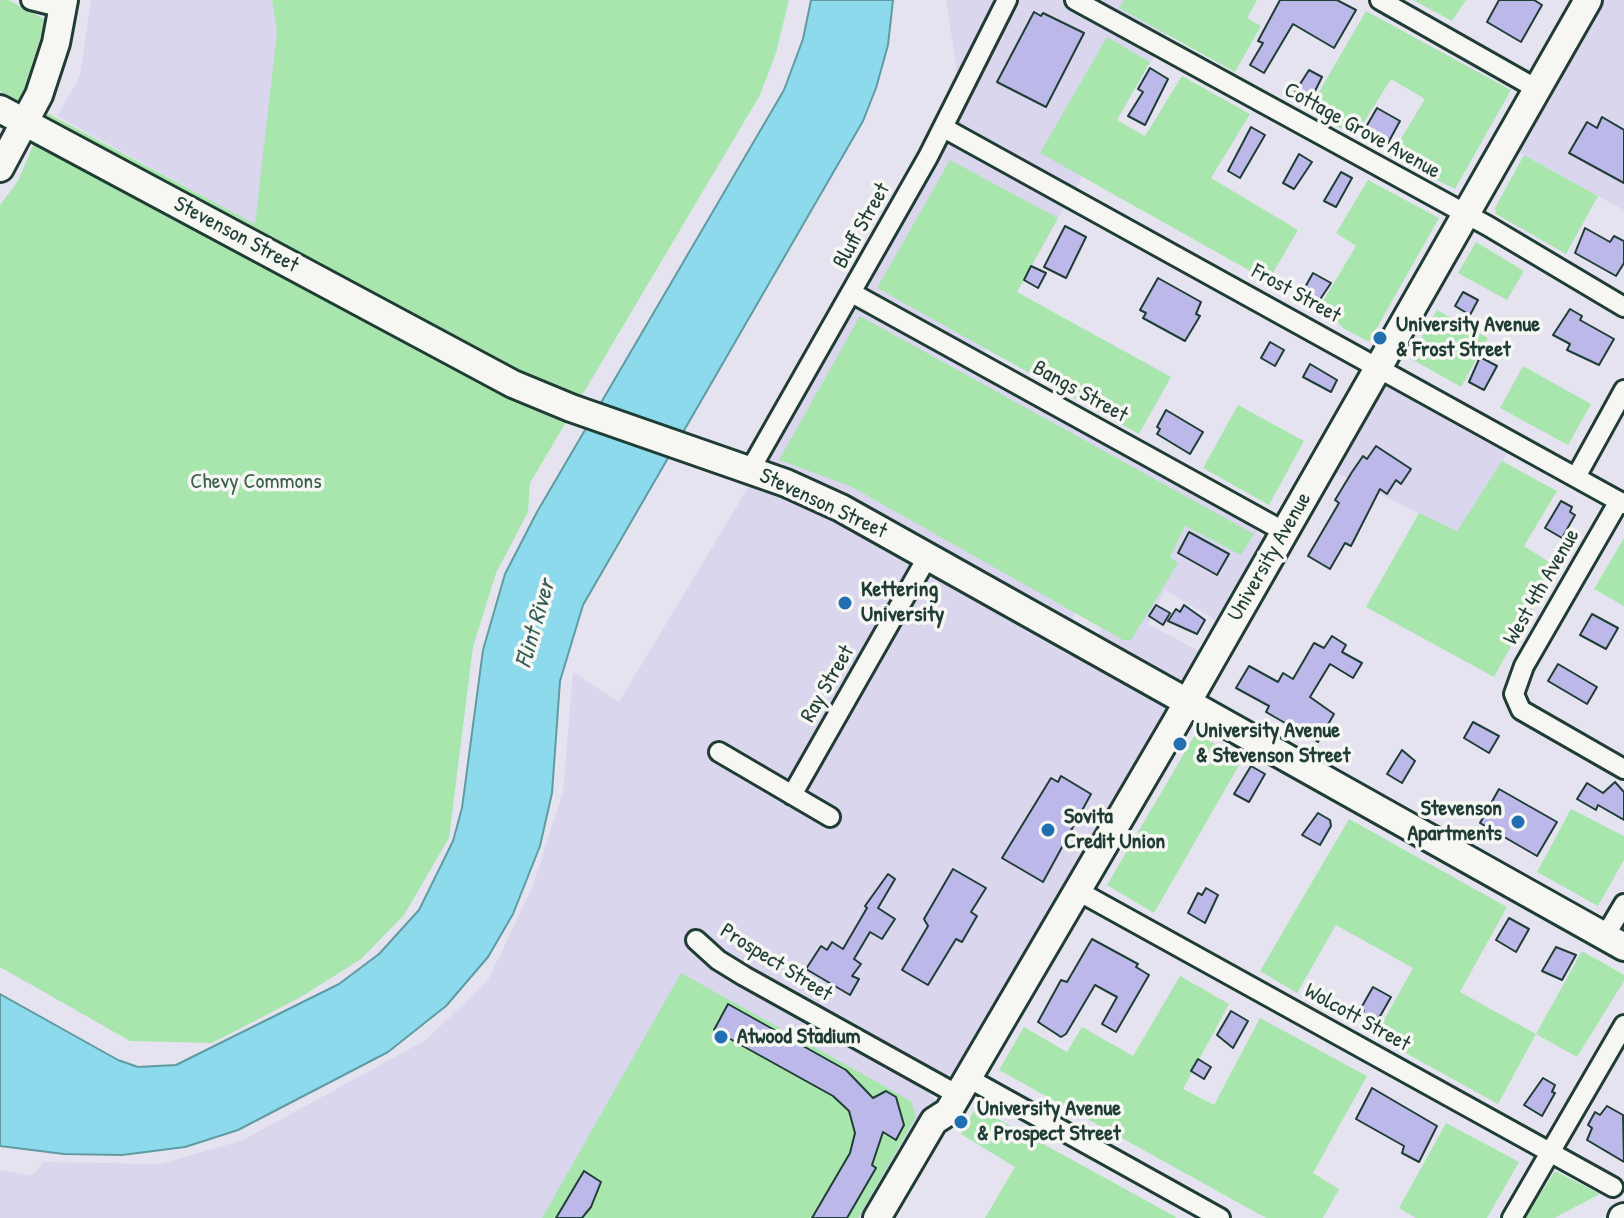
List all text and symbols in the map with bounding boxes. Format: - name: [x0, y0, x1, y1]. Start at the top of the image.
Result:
- street label: Cottage Grove Avenue: [1279, 77, 1445, 185]
- street label: Bluff Street: [828, 179, 896, 273]
- street label: Stevenson Street: [169, 191, 303, 279]
- street label: Frost Street: [1247, 259, 1345, 329]
- place label: University Avenue & Frost Street: [1396, 312, 1540, 364]
- marker: University Avenue & Frost Street: [1371, 329, 1389, 347]
- street label: Bangs Street: [1028, 355, 1132, 429]
- street label: Stevenson Street: [755, 463, 891, 545]
- park label: Chevy Commons: [190, 469, 322, 495]
- street label: University Avenue: [1223, 488, 1317, 626]
- street label: West 4th Avenue: [1498, 524, 1586, 650]
- water label: Flint River: [510, 577, 562, 671]
- place label: Kettering University: [861, 577, 944, 628]
- marker: Kettering University: [836, 594, 854, 612]
- street label: Ray Street: [796, 641, 860, 727]
- place label: University Avenue & Stevenson Street: [1196, 718, 1350, 770]
- marker: University Avenue & Stevenson Street: [1171, 735, 1189, 753]
- place label: Stevenson Apartments: [1407, 796, 1502, 848]
- place label: Sovita Credit Union: [1064, 804, 1165, 856]
- marker: Stevenson Apartments: [1509, 813, 1527, 831]
- marker: Sovita Credit Union: [1039, 821, 1057, 839]
- street label: Prospect Street: [715, 918, 837, 1008]
- street label: Wolcott Street: [1299, 978, 1415, 1058]
- place label: Atwood Stadium: [737, 1024, 860, 1050]
- marker: Atwood Stadium: [712, 1028, 730, 1046]
- place label: University Avenue & Prospect Street: [977, 1096, 1121, 1148]
- marker: University Avenue & Prospect Street: [952, 1113, 970, 1131]

